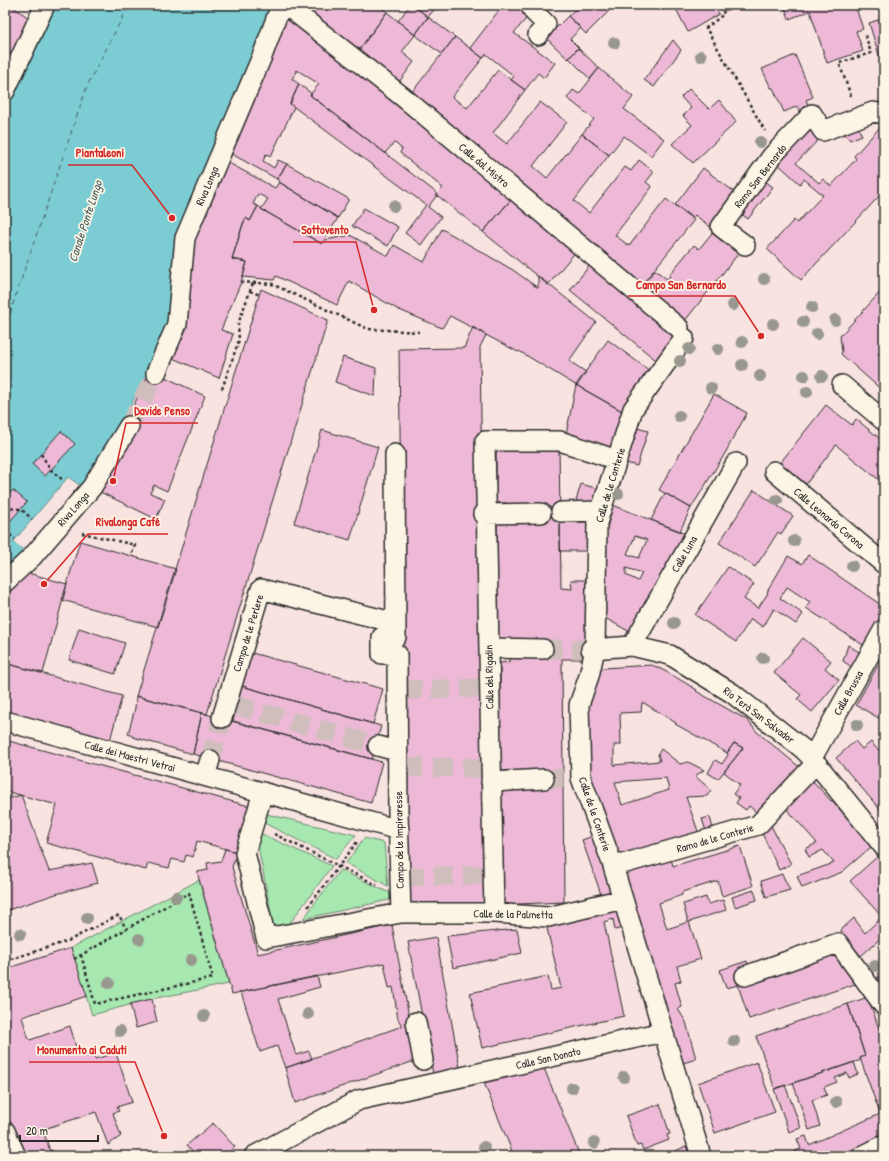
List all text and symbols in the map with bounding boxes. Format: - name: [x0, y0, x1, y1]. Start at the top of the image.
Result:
- street label: Calle dal Mistro: [456, 140, 513, 191]
- callout: Piantaleoni: [68, 141, 132, 165]
- street label: Ramo San Bernardo: [731, 141, 790, 211]
- text: Piantaleoni: [76, 144, 124, 161]
- street label: Riva Longa: [192, 164, 222, 208]
- water label: Canale Ponte Lungo: [64, 177, 107, 264]
- callout: Sottovento: [293, 218, 356, 242]
- text: Sottovento: [301, 221, 349, 238]
- callout: Campo San Bernardo: [628, 272, 735, 296]
- text: Campo San Bernardo: [636, 276, 726, 294]
- callout: Davide Penso: [126, 399, 198, 423]
- text: Davide Penso: [134, 402, 190, 419]
- street label: Calle de le Conterie: [592, 445, 628, 524]
- street label: Calle Leonardo Corona: [791, 484, 868, 552]
- street label: Riva Longa: [54, 488, 92, 529]
- callout: Rivalonga Café: [88, 510, 168, 534]
- text: Rivalonga Café: [96, 513, 160, 531]
- street label: Calle Luna: [668, 533, 700, 575]
- street label: Campo de le Perlere: [230, 592, 267, 673]
- street label: Calle del Rigadin: [481, 645, 497, 709]
- street label: Calle Brussa: [830, 668, 866, 718]
- street label: Rio Terà San Salvador: [721, 684, 798, 747]
- street label: Calle dei Maestri Vetrai: [83, 737, 177, 775]
- street label: Calle de le Conterie: [576, 775, 614, 854]
- street label: Campo de le Impiraresse: [391, 790, 407, 889]
- street label: Ramo de le Conterie: [675, 820, 756, 856]
- street label: Calle de la Palmetta: [473, 906, 553, 922]
- callout: Monumento ai Caduti: [29, 1038, 135, 1062]
- text: Monumento ai Caduti: [37, 1041, 127, 1058]
- street label: Calle San Donato: [514, 1044, 582, 1072]
- scale bar: [20, 1117, 98, 1143]
- text: 20 m: [26, 1122, 48, 1139]

